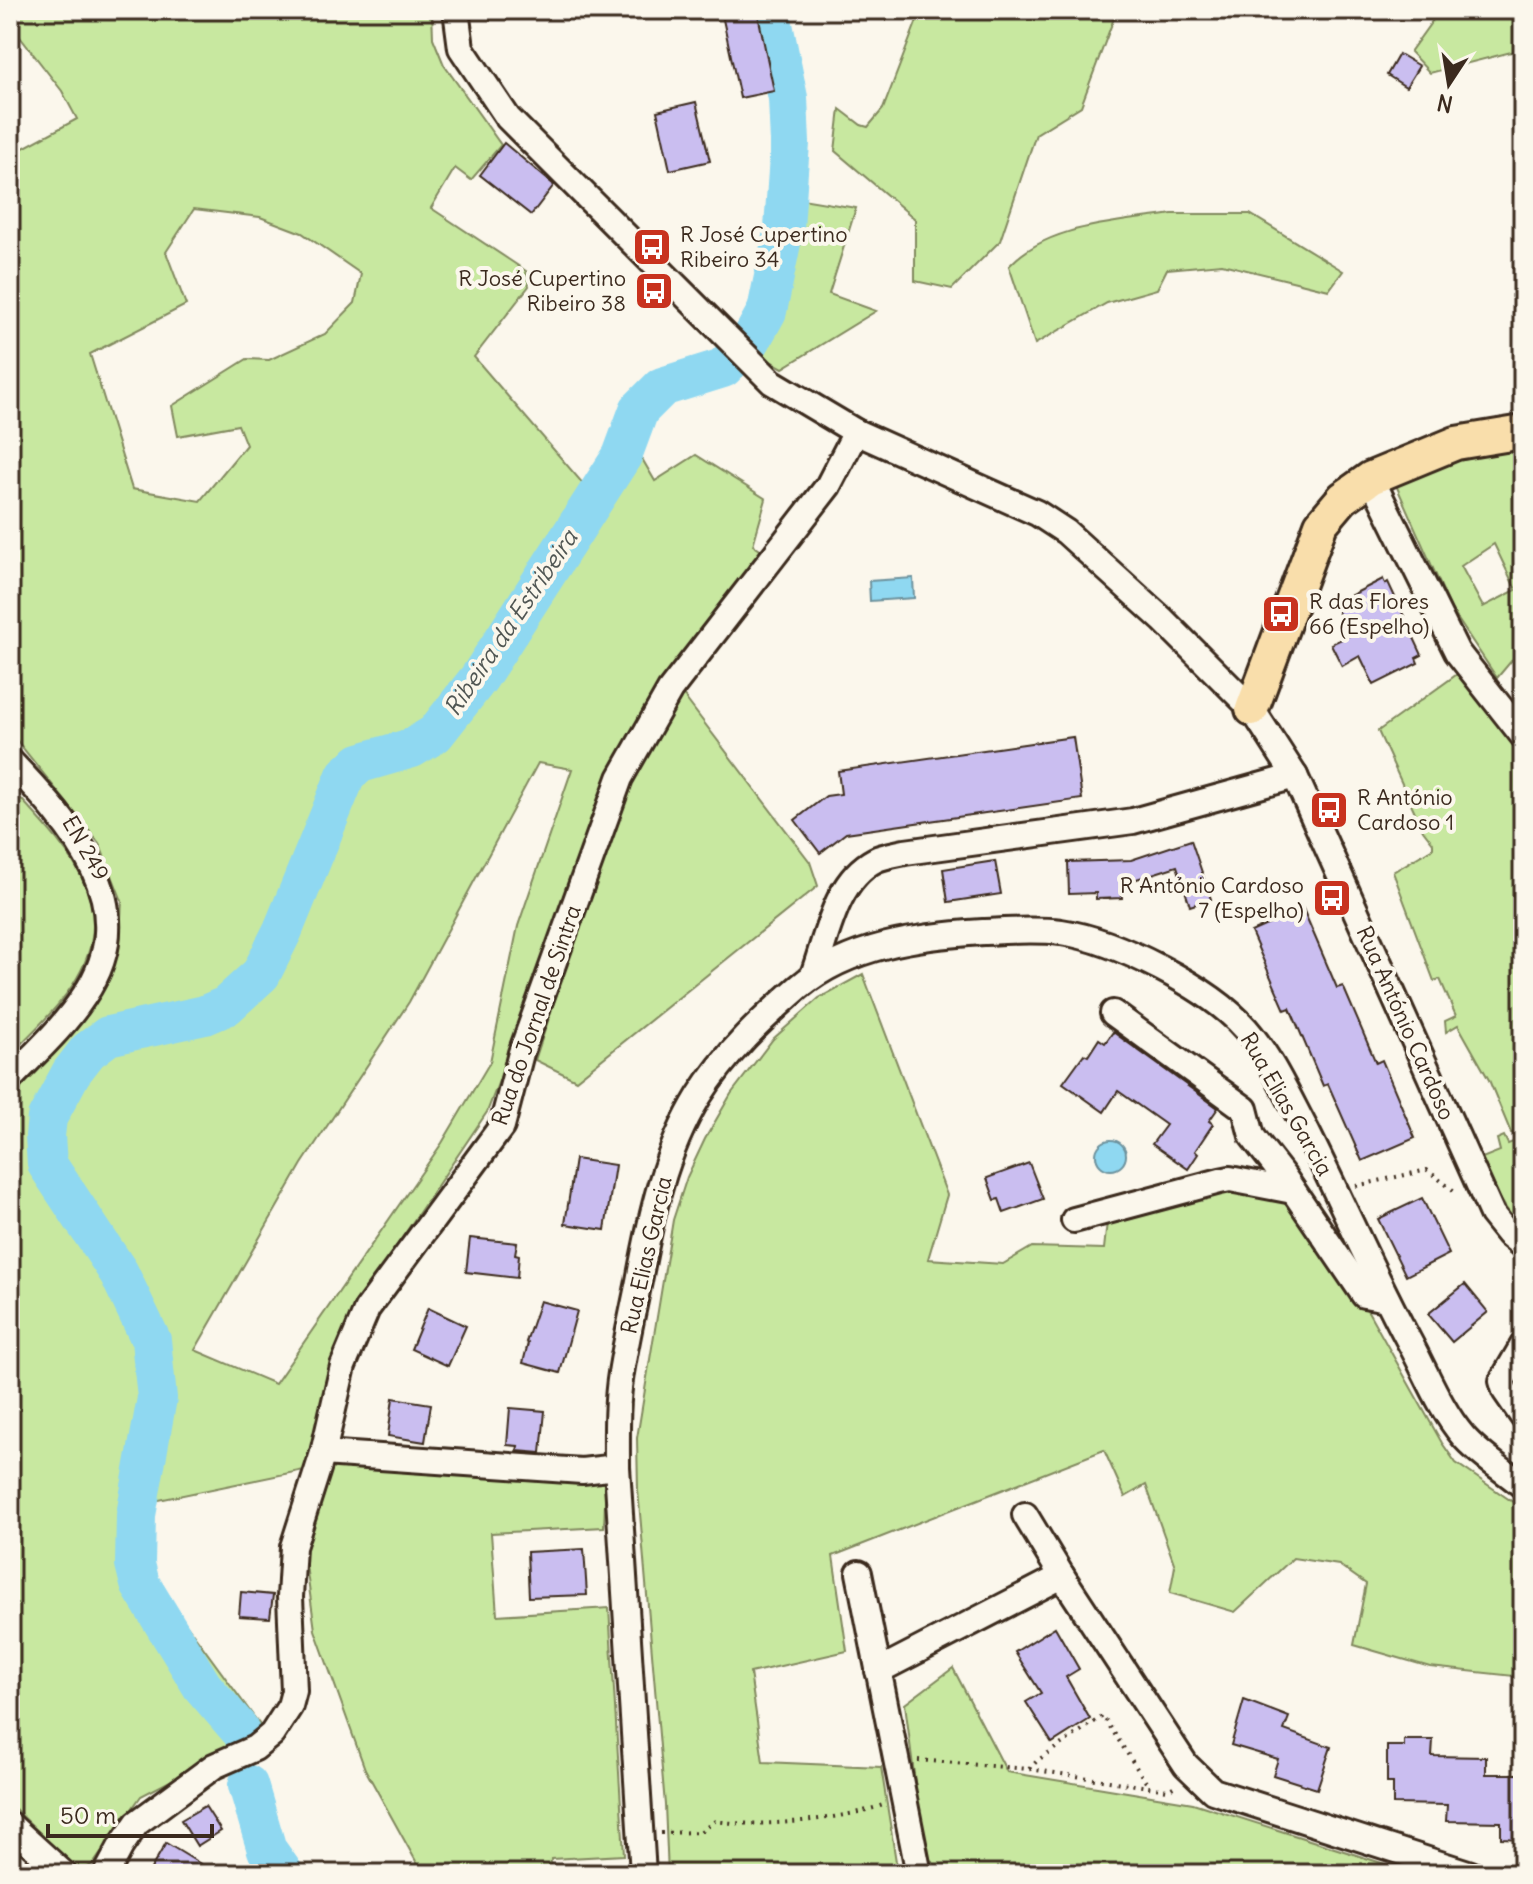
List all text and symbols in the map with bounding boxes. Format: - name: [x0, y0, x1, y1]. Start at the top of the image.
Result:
- north arrow: [1409, 44, 1489, 124]
- text: N: [1434, 88, 1455, 119]
- place label: R José Cupertino Ribeiro 34: [680, 220, 848, 273]
- bus stop icon: R José Cupertino Ribeiro 34: [631, 226, 673, 268]
- place label: R José Cupertino Ribeiro 38: [458, 264, 626, 317]
- bus stop icon: R José Cupertino Ribeiro 38: [633, 270, 675, 312]
- water label: Ribeira da Estribeira: [437, 523, 584, 721]
- place label: R das Flores 66 (Espelho): [1309, 587, 1429, 640]
- bus stop icon: R das Flores 66 (Espelho): [1260, 593, 1302, 635]
- place label: R António Cardoso 1: [1357, 783, 1454, 836]
- bus stop icon: R António Cardoso 1: [1308, 789, 1350, 831]
- street label: EN 249: [56, 810, 116, 886]
- place label: R António Cardoso 7 (Espelho): [1120, 871, 1304, 924]
- bus stop icon: R António Cardoso 7 (Espelho): [1311, 877, 1353, 919]
- street label: Rua do Jornal de Sintra: [485, 901, 587, 1129]
- street label: Rua António Cardoso: [1351, 922, 1461, 1124]
- street label: Rua Elias Garcia: [1235, 1027, 1339, 1181]
- street label: Rua Elias Garcia: [614, 1173, 678, 1337]
- scale bar: [48, 1788, 212, 1838]
- text: 50 m: [60, 1800, 116, 1830]

